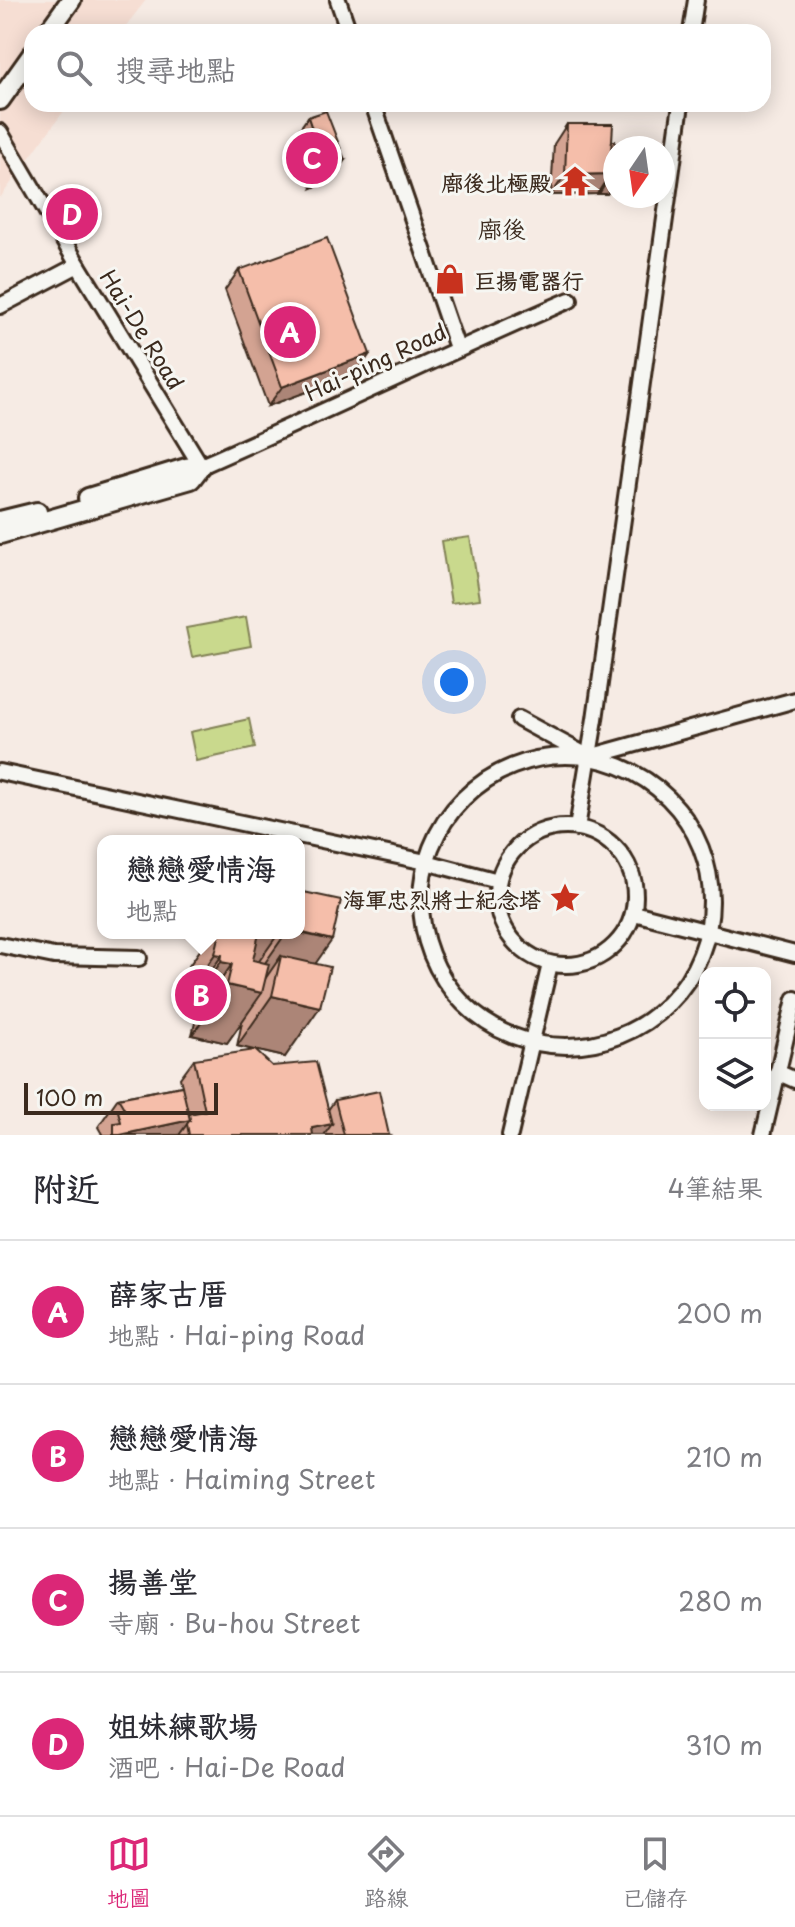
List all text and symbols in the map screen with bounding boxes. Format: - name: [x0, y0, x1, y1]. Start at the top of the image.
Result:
- search box: [24, 24, 771, 112]
- icon: search: [52, 46, 96, 90]
- text: 搜尋地點: [116, 46, 236, 91]
- pin: C: [286, 128, 338, 188]
- north arrow: [603, 136, 675, 208]
- temple icon: 廍後北極殿: [558, 164, 592, 198]
- place label: 廍後北極殿: [441, 165, 551, 198]
- pin: D: [46, 184, 98, 244]
- district label: 廍後: [478, 210, 526, 246]
- street label: Hai-De Road: [93, 262, 193, 396]
- shop icon: 巨揚電器行: [433, 262, 467, 296]
- place label: 巨揚電器行: [474, 263, 584, 296]
- pin: A: [264, 302, 316, 362]
- street label: Hai-ping Road: [299, 314, 451, 408]
- your location: [434, 662, 474, 702]
- popup: [97, 835, 305, 939]
- text: 戀戀愛情海: [126, 845, 276, 890]
- place icon: 海軍忠烈將士紀念塔: [548, 881, 582, 915]
- place label: 海軍忠烈將士紀念塔: [343, 882, 541, 915]
- text: 地點: [126, 890, 178, 929]
- pin: B: [175, 965, 227, 1025]
- map controls: [699, 967, 771, 1111]
- button: locate: [699, 967, 771, 1039]
- button: layers: [699, 1039, 771, 1111]
- scale bar: [24, 1079, 218, 1115]
- text: 100 m: [36, 1080, 103, 1113]
- text: 附近: [32, 1161, 100, 1213]
- text: 4筆結果: [668, 1168, 763, 1207]
- text: 薛家古厝: [108, 1270, 228, 1315]
- text: A: [48, 1293, 68, 1332]
- text: 200 m: [676, 1293, 763, 1332]
- text: 地點 · Hai-ping Road: [108, 1315, 365, 1354]
- text: 戀戀愛情海: [108, 1414, 258, 1459]
- text: B: [49, 1437, 67, 1476]
- text: 210 m: [686, 1437, 763, 1476]
- text: 地點 · Haiming Street: [108, 1459, 375, 1498]
- text: 揚善堂: [108, 1558, 198, 1603]
- text: C: [48, 1581, 68, 1620]
- text: 280 m: [678, 1581, 763, 1620]
- text: 寺廟 · Bu-hou Street: [108, 1603, 360, 1642]
- text: 姐妹練歌場: [108, 1702, 258, 1747]
- text: D: [48, 1725, 68, 1764]
- text: 310 m: [685, 1725, 763, 1764]
- text: 酒吧 · Hai-De Road: [108, 1747, 346, 1786]
- tab: 地圖: [107, 1832, 151, 1913]
- tab: 路線: [364, 1832, 408, 1913]
- tab: 已儲存: [622, 1832, 688, 1913]

